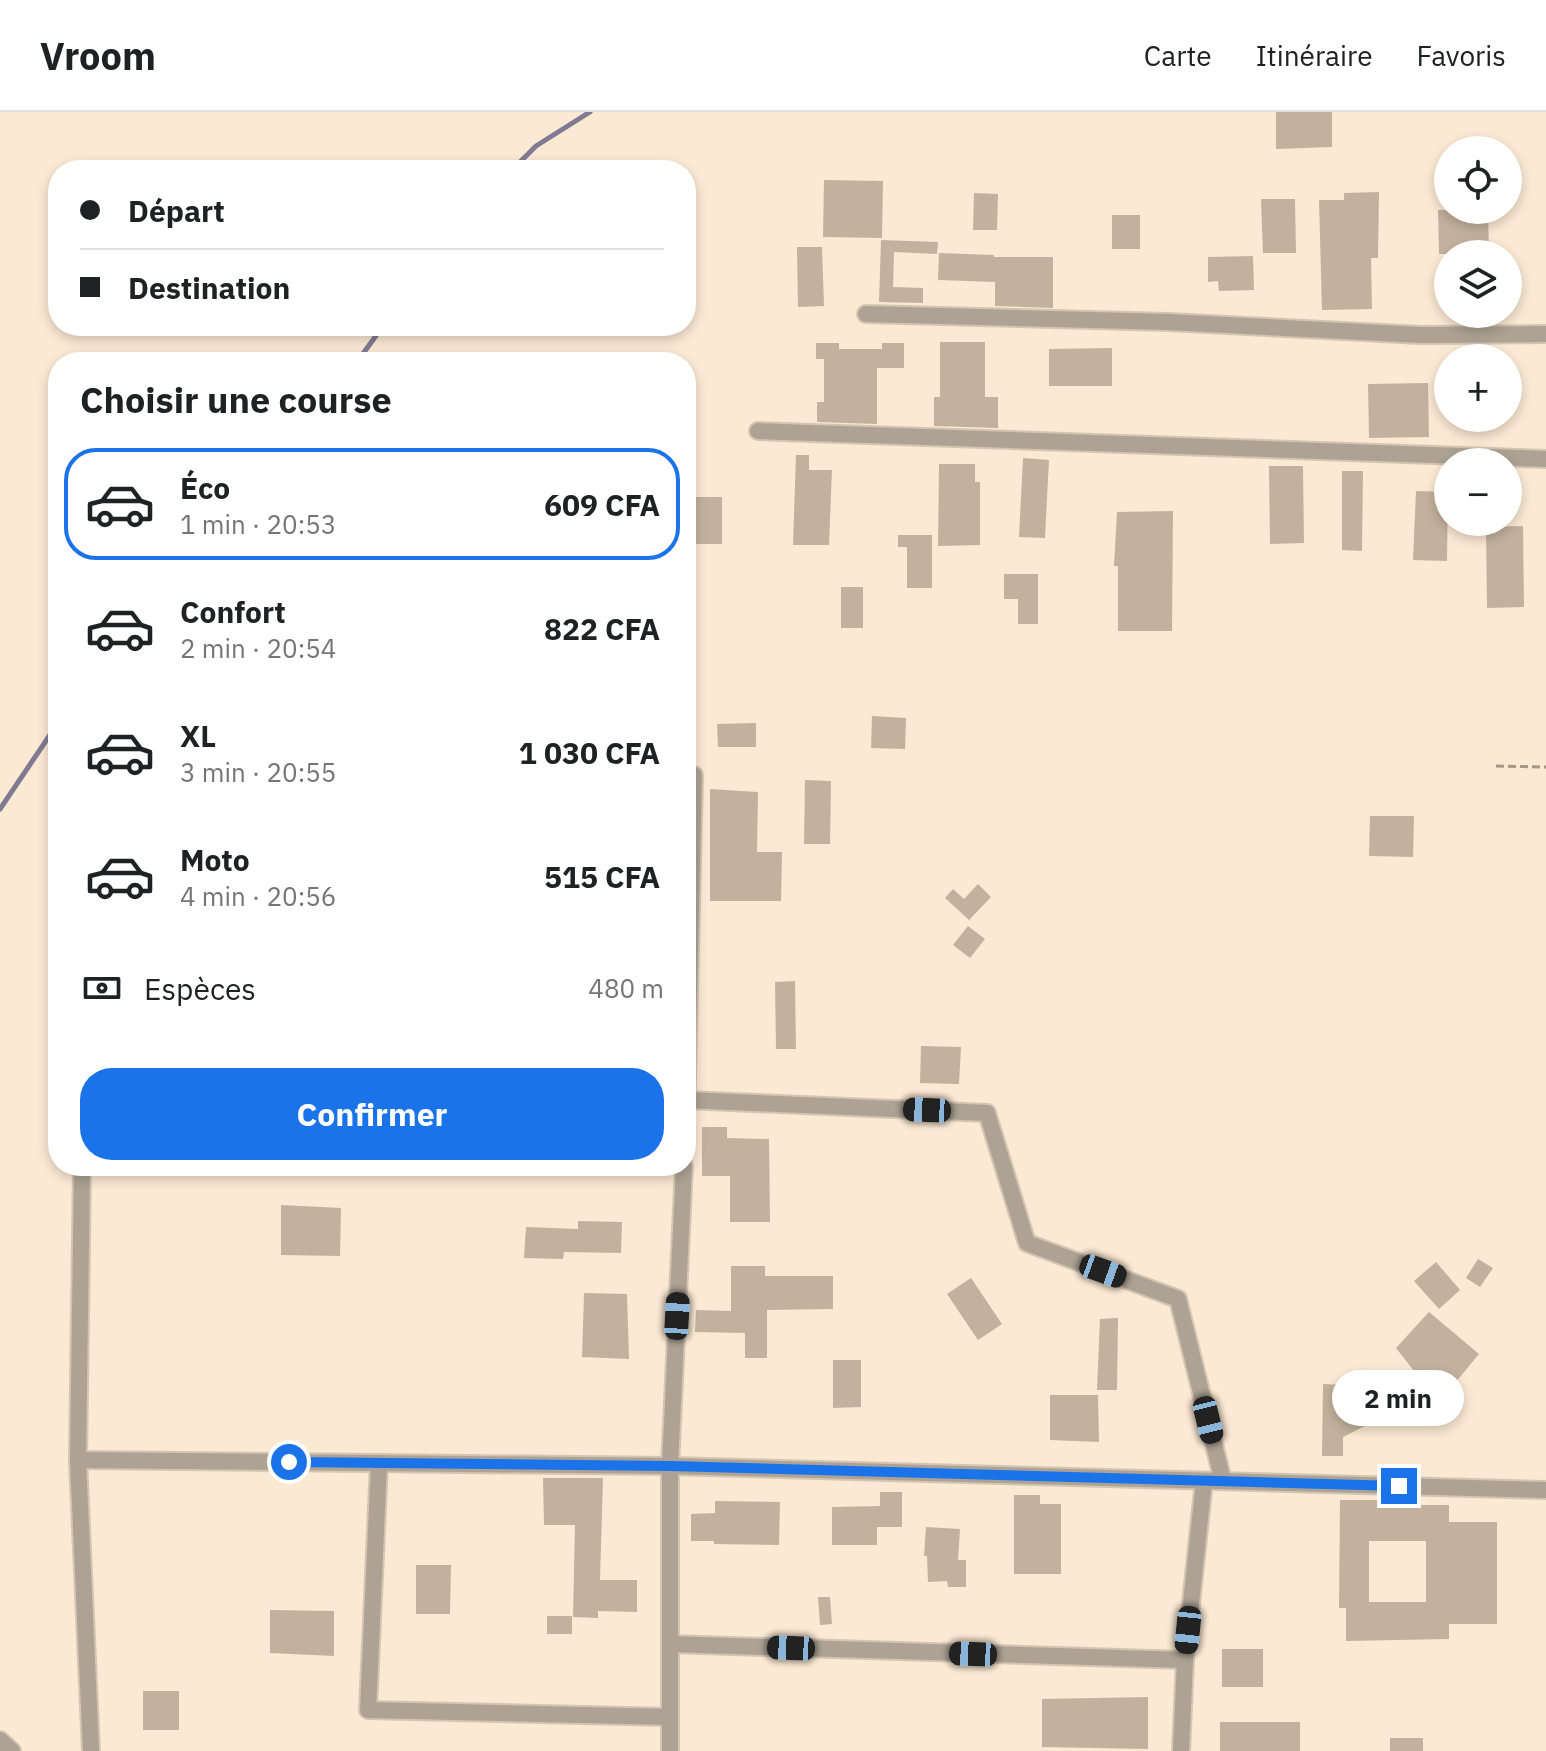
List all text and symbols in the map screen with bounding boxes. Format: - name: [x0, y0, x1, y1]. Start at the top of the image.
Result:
- text: Vroom: [40, 31, 156, 80]
- text: Carte: [1144, 37, 1212, 74]
- text: Itinéraire: [1256, 37, 1373, 74]
- text: Favoris: [1417, 37, 1506, 74]
- map controls: [1434, 136, 1522, 536]
- button: locate: [1434, 136, 1522, 224]
- text: Départ: [128, 191, 225, 230]
- button: layers: [1434, 240, 1522, 328]
- text: Destination: [128, 268, 290, 307]
- button: +: [1434, 344, 1522, 432]
- text: Choisir une course: [80, 376, 392, 423]
- button: −: [1434, 448, 1522, 536]
- icon: car: [84, 468, 156, 540]
- text: Éco: [180, 468, 230, 507]
- text: 609 CFA: [544, 485, 660, 524]
- text: 1 min · 20:53: [180, 507, 336, 541]
- icon: car: [84, 592, 156, 664]
- text: Confort: [180, 592, 286, 631]
- text: 822 CFA: [544, 609, 660, 648]
- text: 2 min · 20:54: [180, 631, 336, 665]
- icon: car: [84, 716, 156, 788]
- text: XL: [180, 716, 216, 755]
- text: 1 030 CFA: [519, 733, 660, 772]
- text: 3 min · 20:55: [180, 755, 336, 789]
- icon: car: [84, 840, 156, 912]
- text: Moto: [180, 840, 250, 879]
- text: 515 CFA: [544, 857, 660, 896]
- text: 4 min · 20:56: [180, 879, 336, 913]
- icon: cash: [80, 966, 124, 1010]
- text: Espèces: [144, 969, 256, 1008]
- text: 480 m: [588, 971, 664, 1005]
- button: Confirmer: [80, 1068, 664, 1160]
- car: [903, 1097, 951, 1123]
- car: [1076, 1252, 1130, 1290]
- car: [664, 1291, 690, 1341]
- callout: 2 min: [1333, 1370, 1465, 1426]
- text: 2 min: [1364, 1381, 1432, 1415]
- car: [1191, 1394, 1225, 1446]
- route start: [271, 1444, 307, 1480]
- route end: [1381, 1468, 1417, 1504]
- car: [1174, 1605, 1202, 1655]
- car: [767, 1635, 815, 1661]
- car: [949, 1641, 997, 1667]

